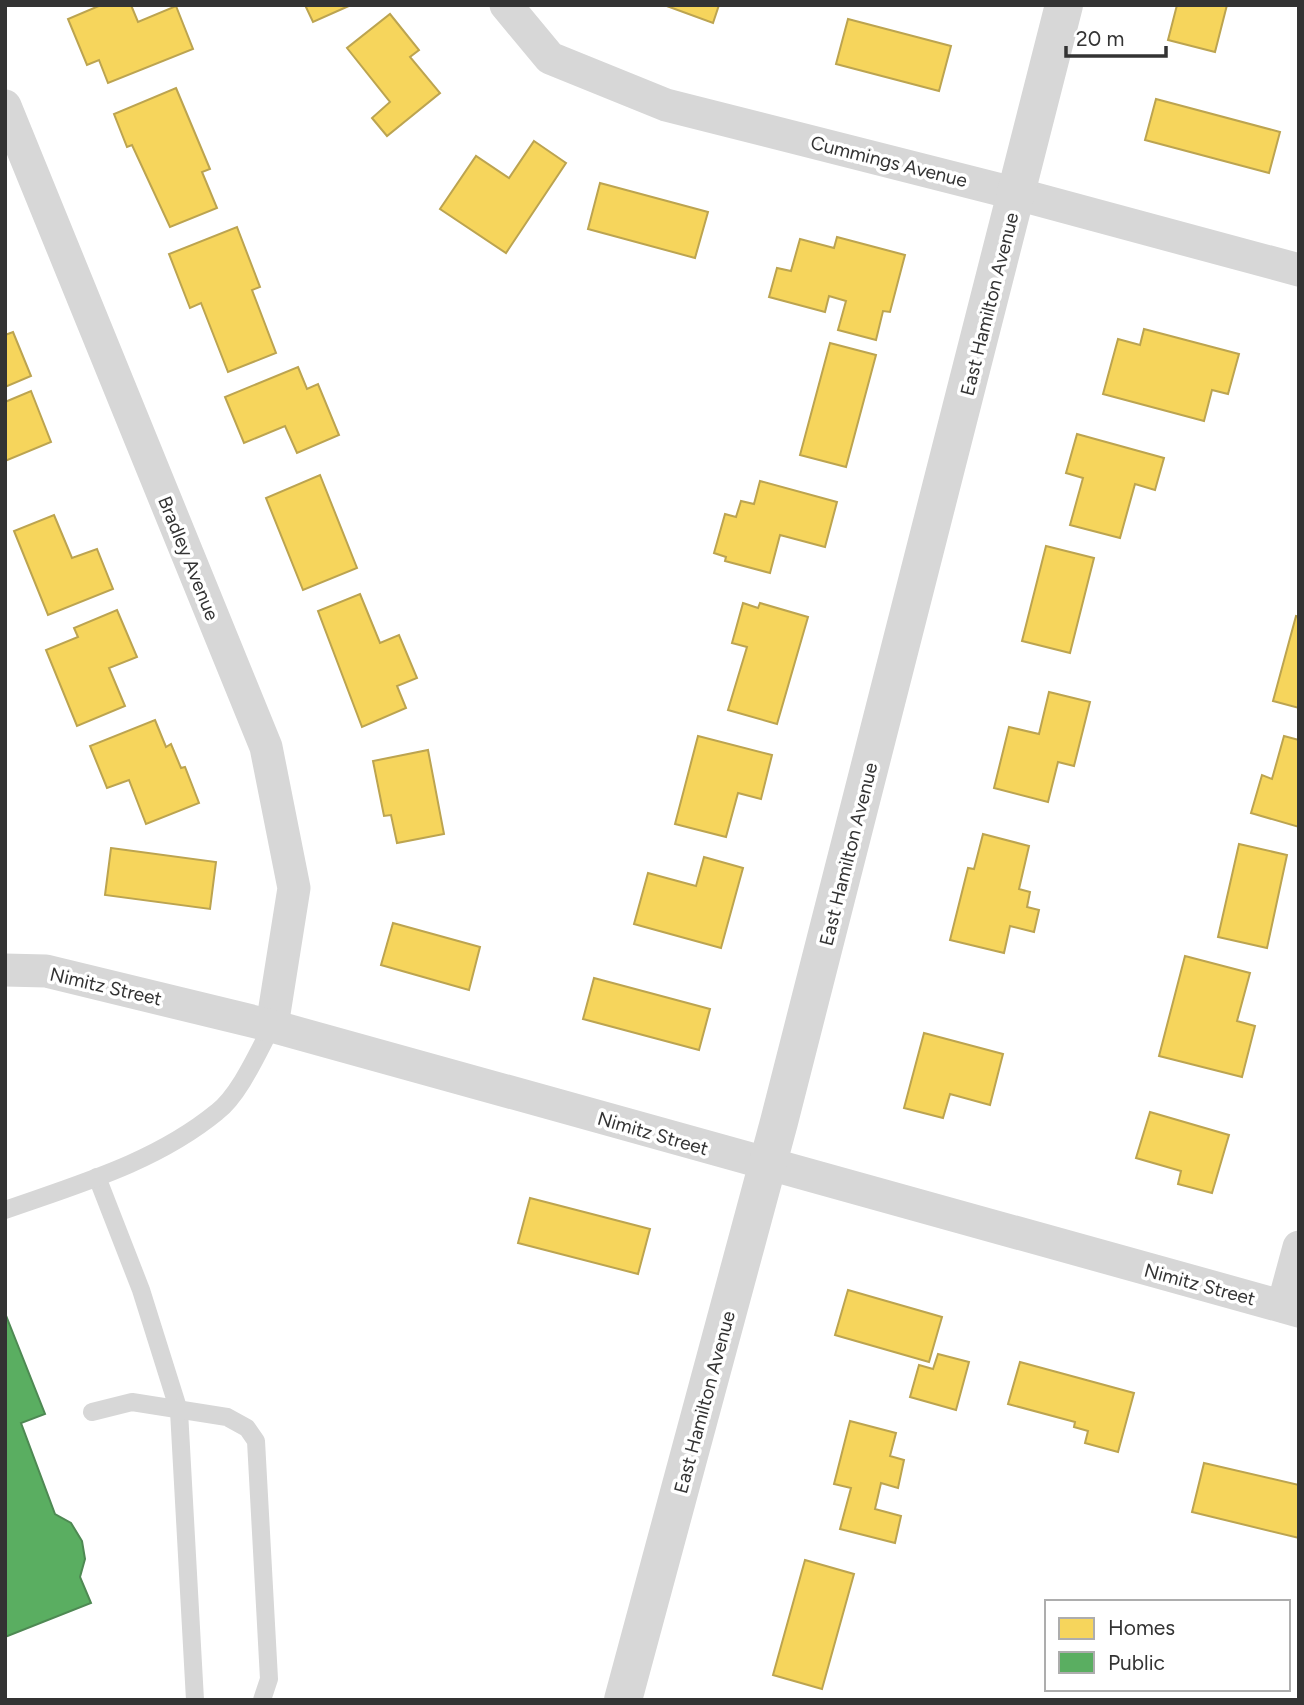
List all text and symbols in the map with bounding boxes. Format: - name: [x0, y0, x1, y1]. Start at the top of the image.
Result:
- scale bar: [1066, 14, 1166, 58]
- text: 20 m: [1076, 26, 1124, 51]
- street label: Cummings Avenue: [808, 131, 970, 192]
- street label: East Hamilton Avenue: [956, 210, 1023, 398]
- street label: Bradley Avenue: [153, 493, 224, 624]
- street label: East Hamilton Avenue: [815, 760, 882, 948]
- street label: Nimitz Street: [48, 962, 164, 1011]
- street label: Nimitz Street: [595, 1107, 711, 1160]
- street label: Nimitz Street: [1142, 1259, 1258, 1310]
- street label: East Hamilton Avenue: [669, 1308, 740, 1496]
- legend: [1045, 1600, 1290, 1691]
- text: Homes: [1108, 1615, 1175, 1640]
- text: Public: [1108, 1650, 1165, 1675]

